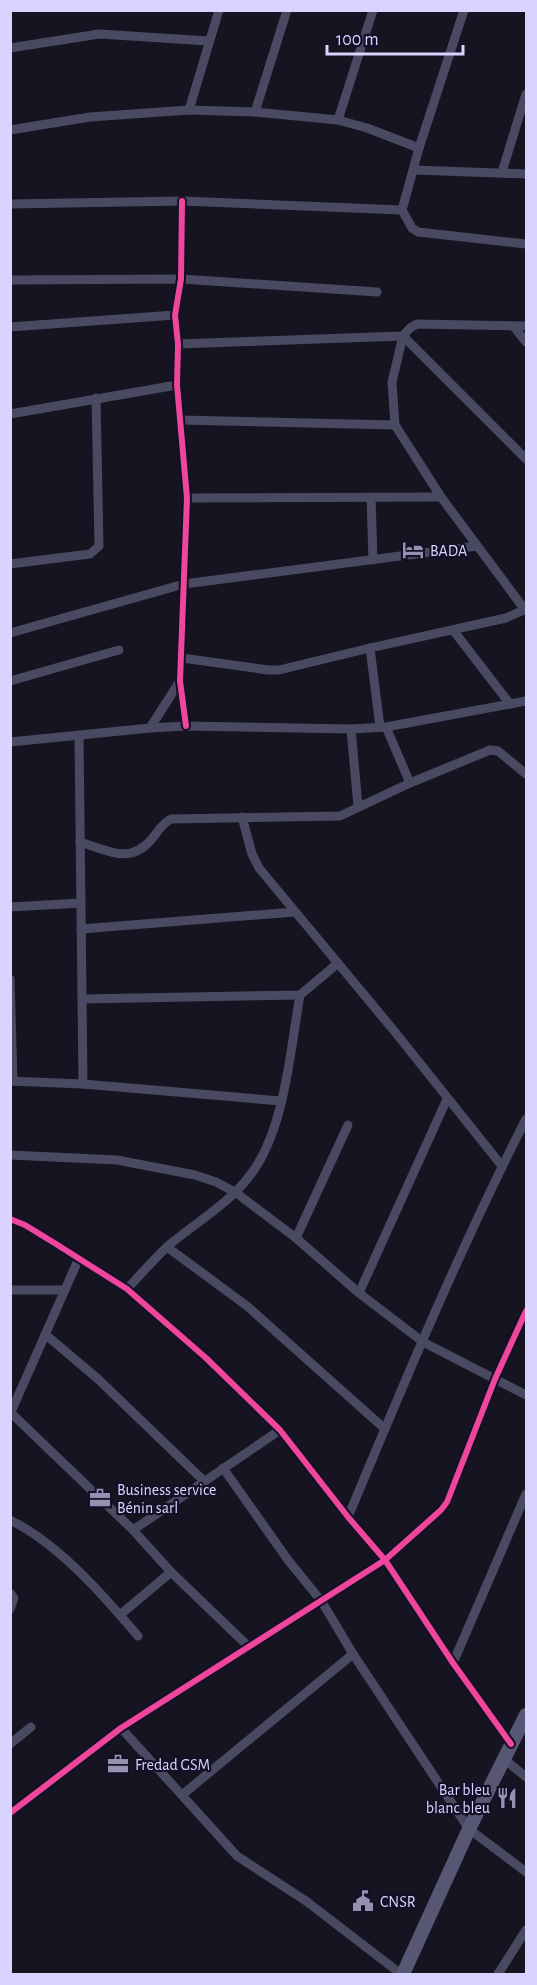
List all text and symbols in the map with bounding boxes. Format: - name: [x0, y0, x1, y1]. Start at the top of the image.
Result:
- scale bar: [327, 18, 464, 56]
- text: 100 m: [336, 31, 379, 49]
- hotel icon: BADA: [401, 538, 425, 562]
- place label: BADA: [430, 543, 467, 559]
- place label: Business service Bénin sarl: [117, 1482, 217, 1516]
- office icon: Business service Bénin sarl: [88, 1486, 112, 1510]
- office icon: Fredad GSM: [106, 1752, 130, 1776]
- place label: Fredad GSM: [135, 1757, 210, 1773]
- place label: Bar bleu blanc bleu: [426, 1782, 490, 1816]
- restaurant icon: Bar bleu blanc bleu: [495, 1786, 519, 1810]
- public building icon: CNSR: [351, 1889, 375, 1913]
- place label: CNSR: [380, 1894, 416, 1910]

